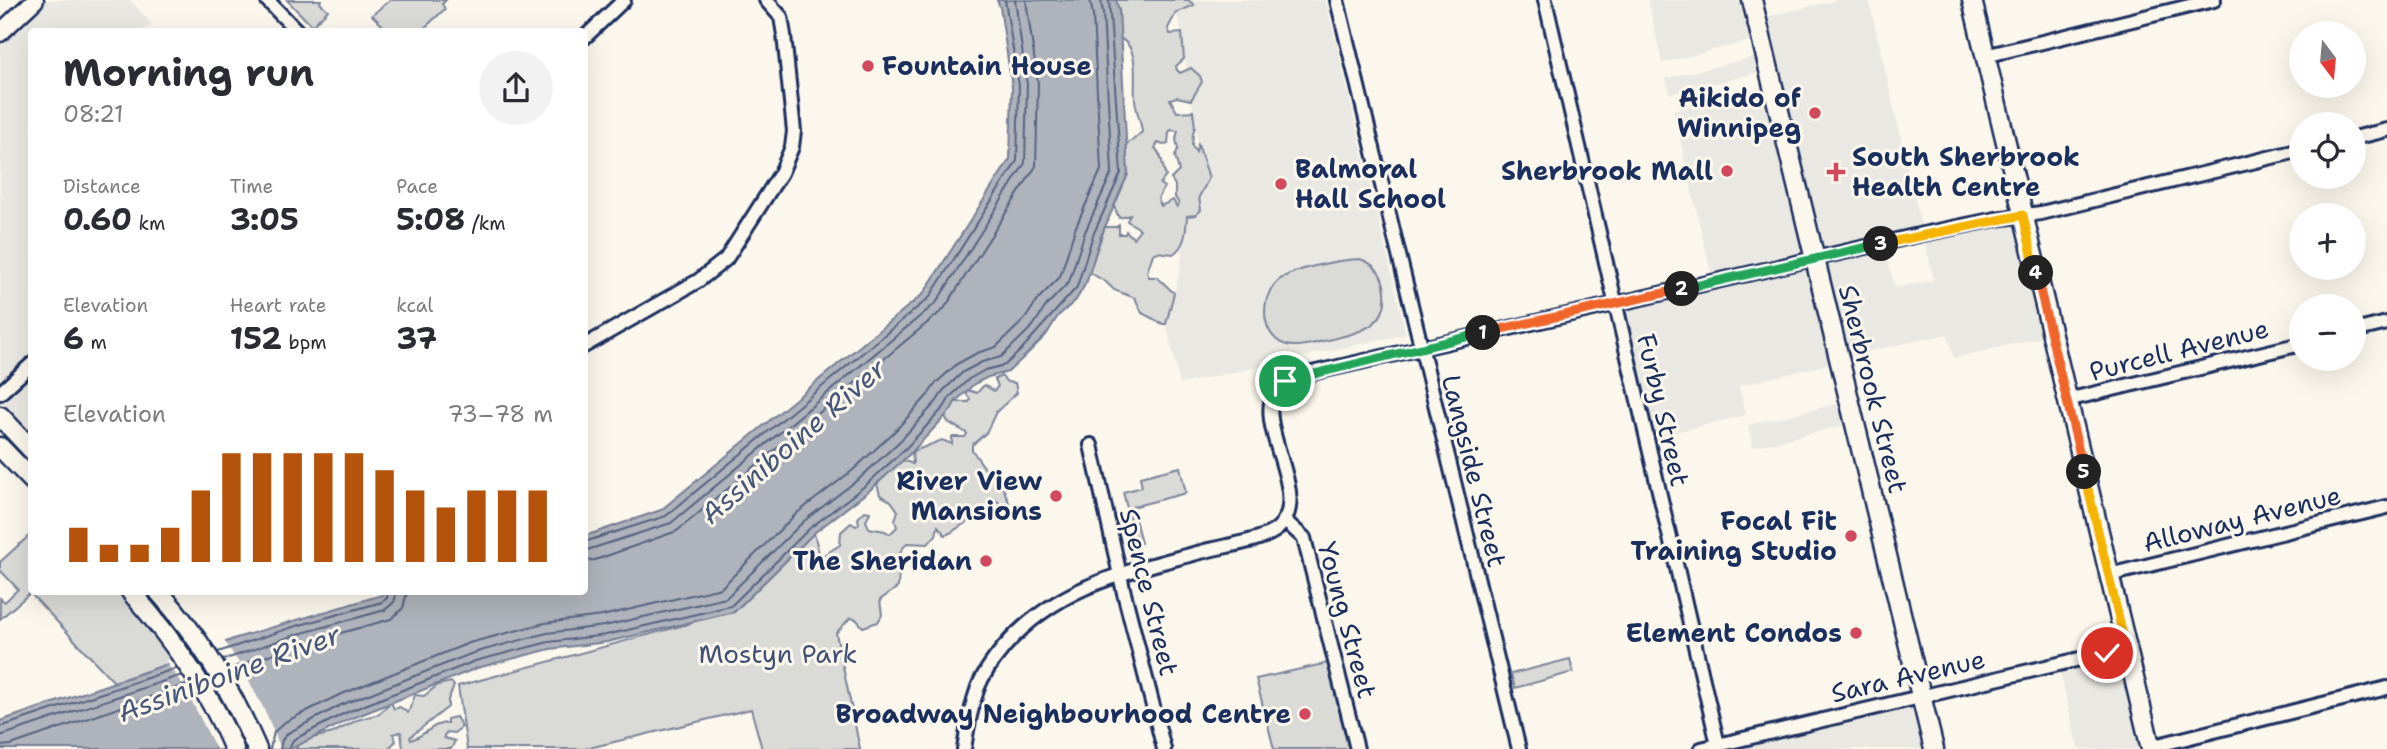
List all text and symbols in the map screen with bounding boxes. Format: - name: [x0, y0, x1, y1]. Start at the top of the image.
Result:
- north arrow: [2289, 21, 2366, 98]
- map controls: [2289, 21, 2366, 371]
- text: Morning run: [63, 47, 314, 98]
- place label: Fountain House: [882, 48, 1092, 83]
- button: share: [479, 51, 553, 125]
- marker: Fountain House: [860, 58, 876, 74]
- place label: Aikido of Winnipeg: [1677, 80, 1802, 145]
- text: 08:21: [63, 99, 124, 129]
- marker: Aikido of Winnipeg: [1807, 105, 1823, 121]
- button: locate: [2289, 112, 2366, 189]
- place label: South Sherbrook Health Centre: [1852, 139, 2080, 204]
- place label: Balmoral Hall School: [1295, 151, 1446, 216]
- place label: Sherbrook Mall: [1501, 153, 1713, 188]
- marker: South Sherbrook Health Centre: [1826, 162, 1846, 182]
- marker: Sherbrook Mall: [1719, 163, 1735, 179]
- text: Distance: [63, 174, 141, 199]
- text: Time: [230, 174, 273, 199]
- text: Pace: [396, 174, 438, 199]
- marker: Balmoral Hall School: [1273, 176, 1289, 192]
- text: 0.60: [63, 199, 132, 240]
- text: 3:05: [230, 199, 299, 240]
- text: 5:08: [396, 199, 465, 240]
- button: +: [2289, 203, 2366, 280]
- text: km: [132, 211, 165, 236]
- text: /km: [465, 211, 506, 236]
- pin: 3: [1864, 226, 1898, 262]
- text: 3: [1874, 231, 1887, 256]
- pin: 4: [2018, 256, 2054, 290]
- text: 4: [2029, 260, 2042, 285]
- pin: 2: [1664, 272, 1700, 306]
- text: 2: [1675, 276, 1688, 301]
- street label: Sherbrook Street: [1831, 281, 1916, 497]
- text: Elevation: [63, 293, 148, 318]
- text: Heart rate: [230, 293, 326, 318]
- text: kcal: [396, 293, 433, 318]
- button: −: [2289, 294, 2366, 371]
- street label: Purcell Avenue: [2086, 310, 2272, 389]
- pin: 1: [1466, 316, 1500, 350]
- text: 6: [63, 318, 84, 359]
- text: 152: [230, 318, 282, 359]
- text: 37: [396, 318, 437, 359]
- text: 1: [1478, 320, 1487, 345]
- text: m: [84, 330, 107, 355]
- text: bpm: [282, 330, 327, 355]
- street label: Furby Street: [1629, 330, 1698, 490]
- water label: Assiniboine River: [692, 349, 894, 532]
- pin: [1255, 351, 1315, 411]
- icon: arrive: [1266, 362, 1304, 400]
- street label: Langside Street: [1434, 371, 1515, 571]
- text: Elevation: [63, 399, 166, 429]
- text: 73–78 m: [447, 399, 553, 429]
- pin: 5: [2066, 454, 2102, 490]
- text: 5: [2078, 459, 2089, 484]
- place label: River View Mansions: [896, 463, 1042, 528]
- street label: Alloway Avenue: [2139, 477, 2345, 560]
- marker: River View Mansions: [1048, 488, 1064, 504]
- place label: Focal Fit Training Studio: [1631, 503, 1837, 568]
- street label: Spence Street: [1112, 504, 1187, 679]
- marker: Focal Fit Training Studio: [1843, 528, 1859, 544]
- street label: Young Street: [1310, 538, 1385, 702]
- place label: The Sheridan: [792, 543, 972, 578]
- marker: The Sheridan: [978, 553, 994, 569]
- water label: Assiniboine River: [112, 615, 346, 731]
- place label: Element Condos: [1626, 615, 1842, 650]
- pin: [2077, 623, 2137, 683]
- marker: Element Condos: [1848, 625, 1864, 641]
- icon: check: [2088, 634, 2126, 672]
- park label: Mostyn Park: [699, 636, 857, 671]
- street label: Sara Avenue: [1827, 641, 1988, 710]
- place label: Broadway Neighbourhood Centre: [835, 696, 1291, 731]
- marker: Broadway Neighbourhood Centre: [1297, 706, 1313, 722]

